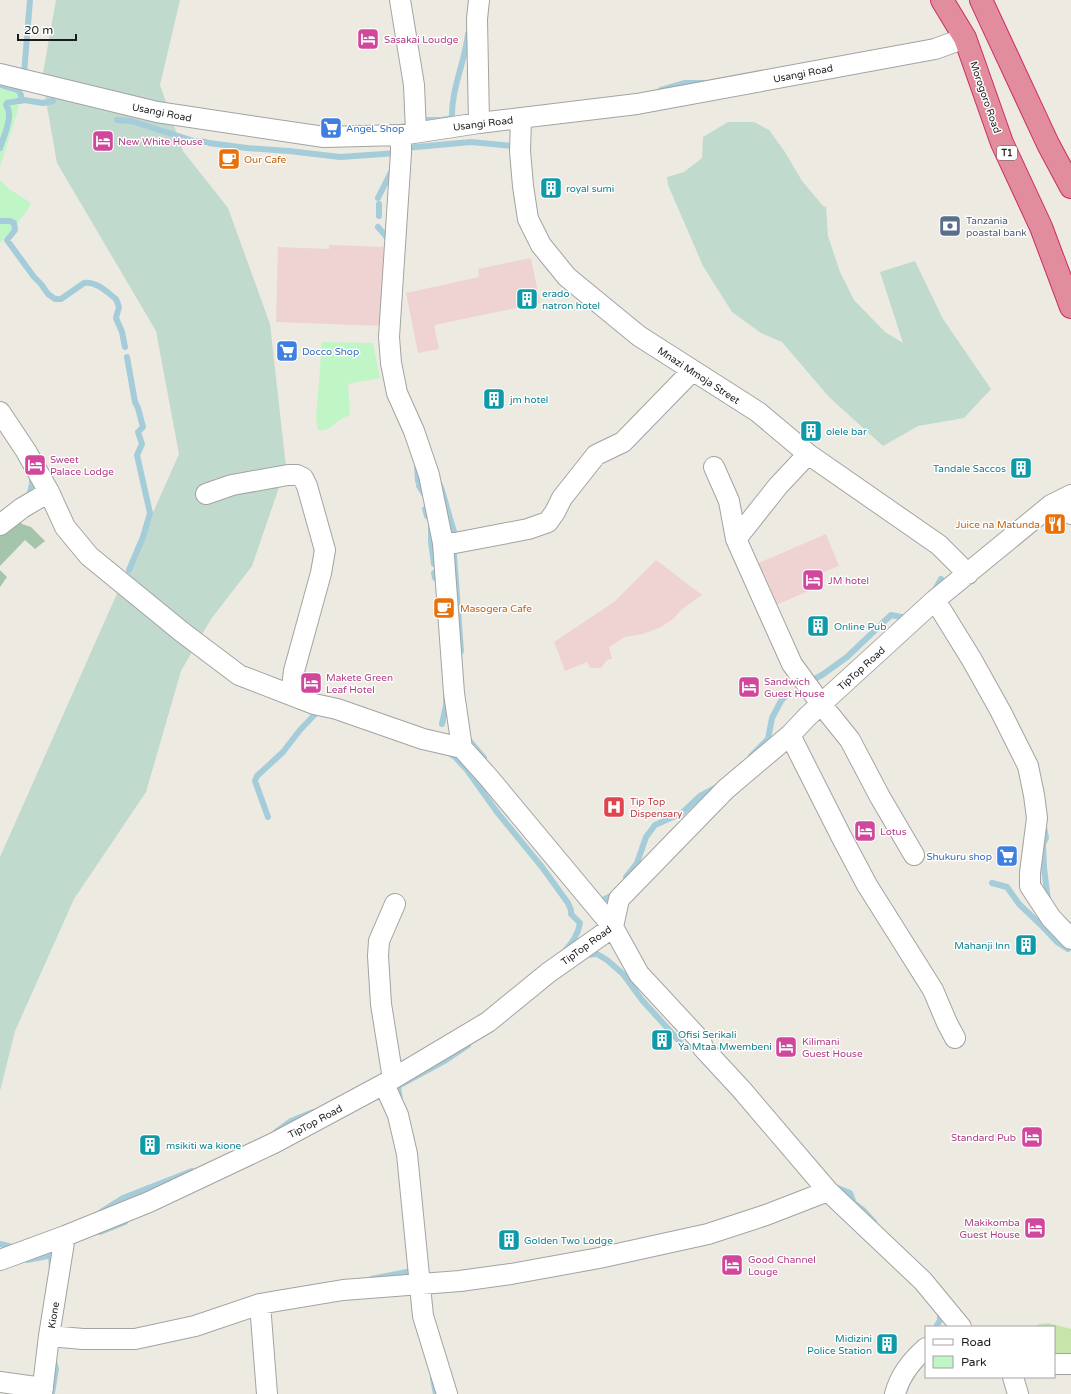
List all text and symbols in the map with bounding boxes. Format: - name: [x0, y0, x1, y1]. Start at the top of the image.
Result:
- scale bar: [18, 16, 76, 42]
- text: 20 m: [24, 23, 53, 37]
- hotel icon: Sasakai Loudge: [355, 26, 381, 52]
- place label: Sasakai Loudge: [384, 34, 459, 46]
- street label: Morogoro Road: [967, 60, 1003, 135]
- street label: Usangi Road: [772, 62, 834, 86]
- street label: Usangi Road: [131, 101, 193, 125]
- street label: Usangi Road: [452, 114, 514, 134]
- supermarket icon: AngeL Shop: [318, 115, 344, 141]
- place label: AngeL Shop: [346, 123, 404, 135]
- hotel icon: New White House: [90, 128, 116, 154]
- place label: New White House: [118, 136, 203, 148]
- cafe icon: Our Cafe: [216, 146, 242, 172]
- road number: T1: [997, 146, 1017, 160]
- place label: Our Cafe: [244, 154, 287, 166]
- building icon: royal sumi: [538, 175, 564, 201]
- place label: royal sumi: [566, 183, 614, 195]
- bank icon: Tanzania poastal bank: [937, 213, 963, 239]
- place label: Tanzania poastal bank: [966, 215, 1027, 239]
- building icon: erado natron hotel: [514, 286, 540, 312]
- place label: erado natron hotel: [542, 288, 600, 312]
- supermarket icon: Docco Shop: [274, 338, 300, 364]
- street label: Mnazi Mmoja Street: [655, 345, 742, 407]
- place label: Docco Shop: [302, 346, 359, 358]
- building icon: jm hotel: [481, 386, 507, 412]
- place label: jm hotel: [509, 394, 548, 406]
- building icon: olele bar: [798, 418, 824, 444]
- place label: olele bar: [826, 426, 867, 438]
- hotel icon: Sweet Palace Lodge: [22, 452, 48, 478]
- place label: Sweet Palace Lodge: [50, 454, 114, 478]
- building icon: Tandale Saccos: [1008, 455, 1034, 481]
- place label: Tandale Saccos: [933, 463, 1006, 475]
- restaurant icon: Juice na Matunda: [1042, 511, 1068, 537]
- place label: Juice na Matunda: [956, 519, 1040, 531]
- hotel icon: JM hotel: [800, 567, 826, 593]
- place label: JM hotel: [828, 575, 869, 587]
- cafe icon: Masogera Cafe: [431, 595, 457, 621]
- place label: Masogera Cafe: [460, 603, 532, 615]
- building icon: Online Pub: [805, 613, 831, 639]
- place label: Online Pub: [834, 621, 887, 633]
- street label: TipTop Road: [836, 644, 888, 693]
- hotel icon: Makete Green Leaf Hotel: [298, 670, 324, 696]
- place label: Makete Green Leaf Hotel: [326, 672, 393, 696]
- hotel icon: Sandwich Guest House: [736, 674, 762, 700]
- place label: Sandwich Guest House: [764, 676, 825, 700]
- hospital icon: Tip Top Dispensary: [601, 794, 627, 820]
- place label: Tip Top Dispensary: [630, 796, 683, 820]
- hotel icon: Lotus: [852, 818, 878, 844]
- place label: Lotus: [880, 826, 907, 838]
- supermarket icon: Shukuru shop: [994, 843, 1020, 869]
- place label: Shukuru shop: [926, 851, 992, 863]
- street label: TipTop Road: [559, 923, 614, 968]
- building icon: Mahanji Inn: [1013, 932, 1039, 958]
- place label: Mahanji Inn: [954, 940, 1010, 952]
- building icon: Ofisi Serikali Ya Mtaa Mwembeni: [649, 1027, 675, 1053]
- place label: Ofisi Serikali Ya Mtaa Mwembeni: [678, 1029, 772, 1053]
- hotel icon: Kilimani Guest House: [773, 1034, 799, 1060]
- place label: Kilimani Guest House: [802, 1036, 863, 1060]
- street label: TipTop Road: [286, 1103, 345, 1141]
- hotel icon: Standard Pub: [1019, 1124, 1045, 1150]
- building icon: msikiti wa kione: [137, 1132, 163, 1158]
- place label: Standard Pub: [951, 1132, 1016, 1144]
- place label: msikiti wa kione: [166, 1140, 242, 1152]
- hotel icon: Makikomba Guest House: [1022, 1215, 1048, 1241]
- place label: Makikomba Guest House: [959, 1217, 1020, 1241]
- building icon: Golden Two Lodge: [496, 1227, 522, 1253]
- place label: Golden Two Lodge: [524, 1235, 613, 1247]
- hotel icon: Good Channel Louge: [719, 1252, 745, 1278]
- place label: Good Channel Louge: [748, 1254, 816, 1278]
- street label: Kione: [46, 1301, 62, 1329]
- legend: [925, 1326, 1055, 1378]
- building icon: Midizini Police Station: [874, 1331, 900, 1357]
- place label: Midizini Police Station: [807, 1333, 872, 1357]
- text: Road: [961, 1335, 991, 1349]
- text: Park: [961, 1355, 987, 1369]

